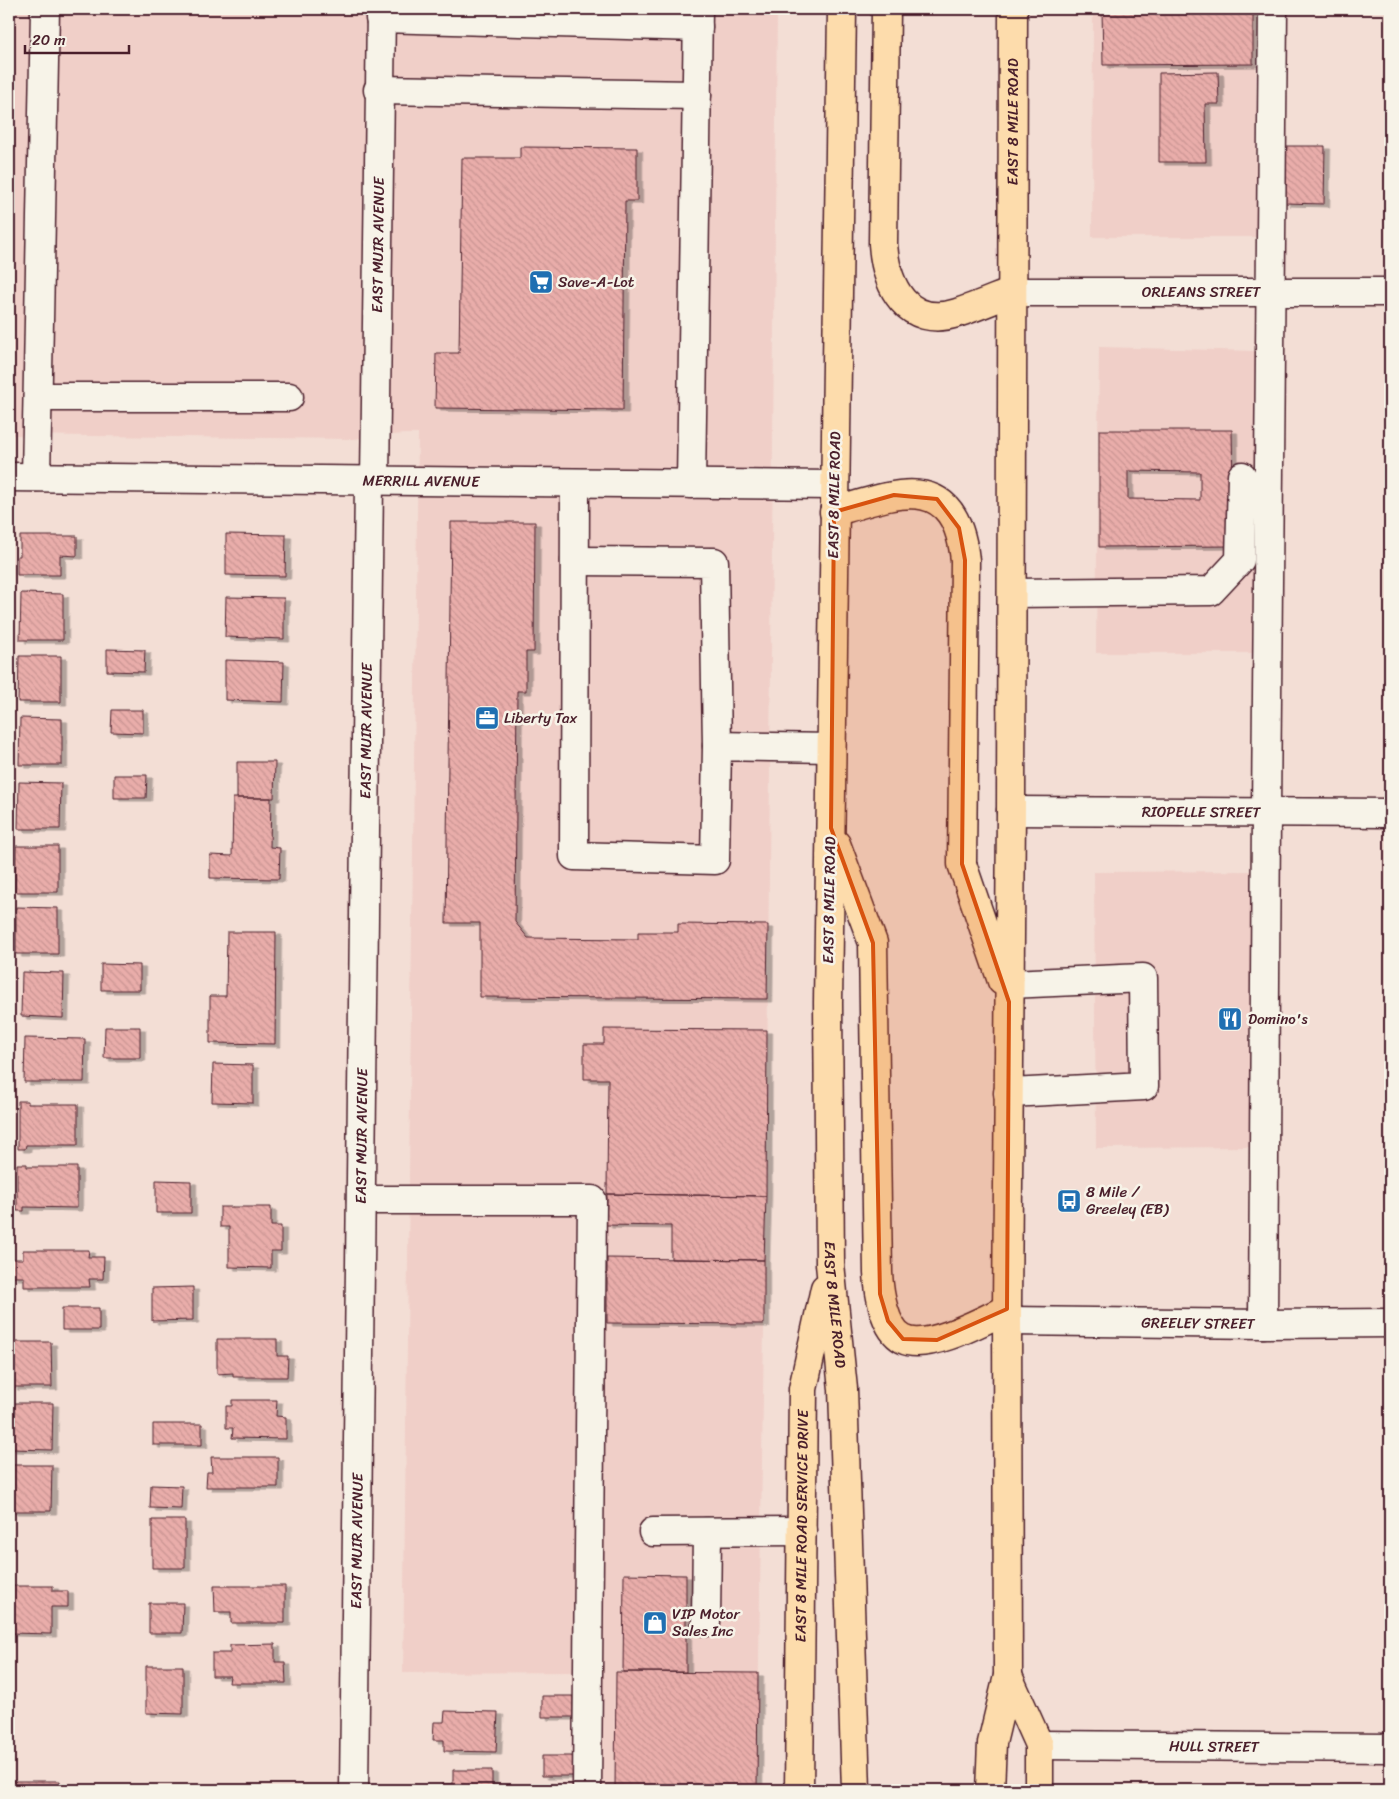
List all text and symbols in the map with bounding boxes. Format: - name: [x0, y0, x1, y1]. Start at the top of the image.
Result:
- scale bar: [25, 22, 129, 54]
- text: 20 m: [32, 27, 66, 53]
- street label: EAST 8 MILE ROAD: [1000, 58, 1026, 186]
- street label: EAST MUIR AVENUE: [364, 175, 392, 313]
- supermarket icon: Save-A-Lot: [528, 269, 554, 295]
- place label: Save-A-Lot: [558, 269, 635, 295]
- street label: ORLEANS STREET: [1142, 279, 1261, 305]
- street label: EAST 8 MILE ROAD: [820, 431, 848, 559]
- street label: MERRILL AVENUE: [363, 467, 481, 495]
- street label: EAST MUIR AVENUE: [352, 661, 380, 799]
- office icon: Liberty Tax: [474, 705, 500, 731]
- place label: Liberty Tax: [504, 705, 577, 731]
- street label: RIOPELLE STREET: [1142, 799, 1261, 825]
- street label: EAST 8 MILE ROAD: [815, 836, 843, 964]
- restaurant icon: Domino's: [1217, 1006, 1243, 1032]
- place label: Domino's: [1248, 1006, 1308, 1032]
- street label: EAST MUIR AVENUE: [348, 1066, 375, 1204]
- place label: 8 Mile / Greeley (EB): [1086, 1179, 1169, 1222]
- bus stop icon: 8 Mile / Greeley (EB): [1056, 1188, 1082, 1214]
- street label: EAST 8 MILE ROAD: [817, 1241, 854, 1369]
- street label: GREELEY STREET: [1141, 1310, 1256, 1337]
- street label: EAST 8 MILE ROAD SERVICE DRIVE: [787, 1408, 816, 1643]
- street label: EAST MUIR AVENUE: [343, 1471, 371, 1609]
- place label: VIP Motor Sales Inc: [672, 1601, 740, 1644]
- shop icon: VIP Motor Sales Inc: [642, 1610, 668, 1636]
- street label: HULL STREET: [1169, 1733, 1261, 1760]

